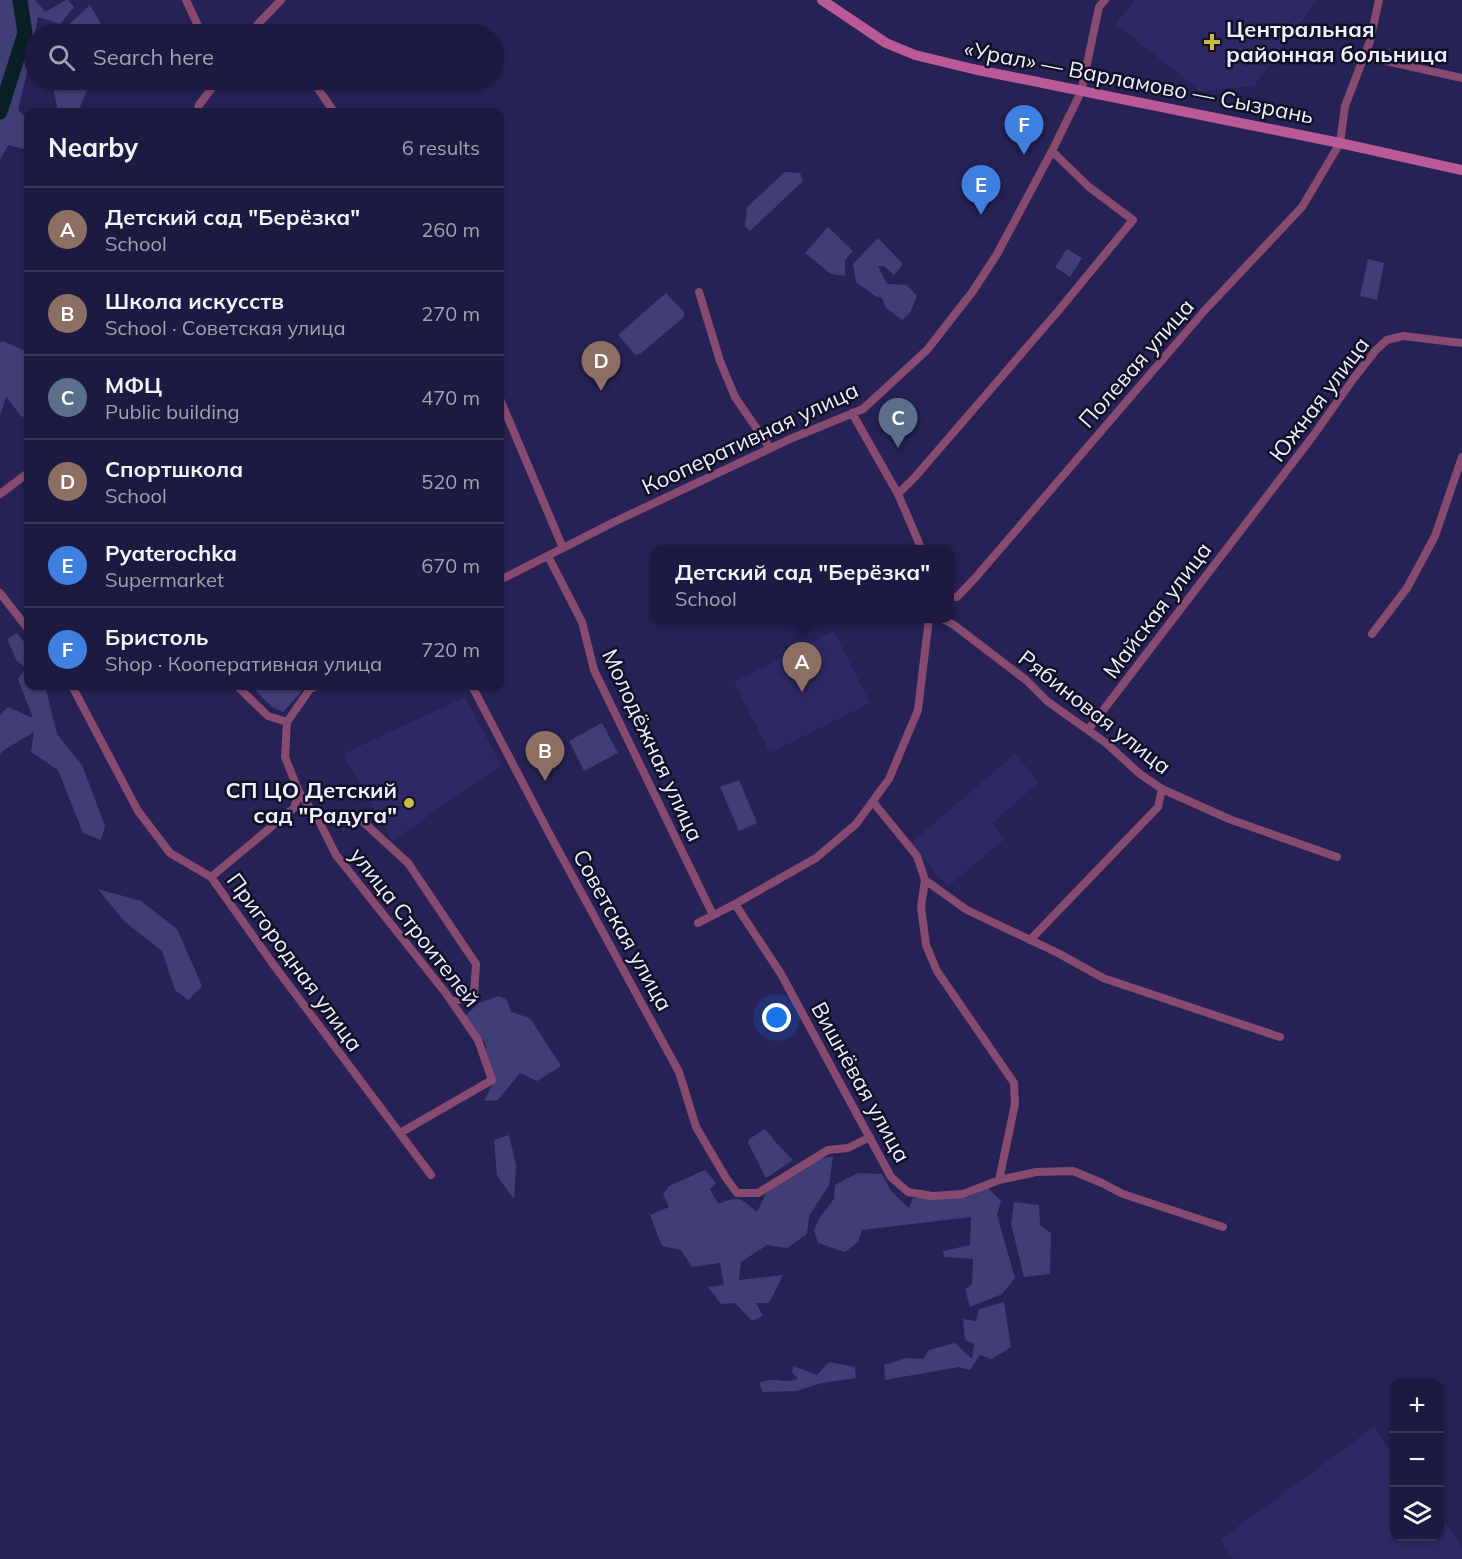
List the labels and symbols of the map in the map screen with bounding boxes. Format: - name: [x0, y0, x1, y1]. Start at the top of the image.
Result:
- place label: Центральная районная больница: [1226, 15, 1448, 68]
- marker: Центральная районная больница: [1203, 33, 1221, 51]
- street label: «Урал» — Варламово — Сызрань: [962, 34, 1316, 130]
- pin: F: [1004, 106, 1044, 155]
- pin: E: [962, 166, 1000, 215]
- street label: Полевая улица: [1072, 293, 1200, 433]
- street label: Южная улица: [1263, 331, 1375, 467]
- pin: D: [582, 342, 620, 391]
- street label: Кооперативная улица: [637, 375, 863, 501]
- pin: C: [878, 398, 918, 448]
- street label: Майская улица: [1097, 536, 1217, 684]
- pin: A: [782, 642, 822, 692]
- street label: Молодёжная улица: [596, 644, 710, 846]
- street label: Рябиновая улица: [1013, 644, 1177, 780]
- pin: B: [526, 732, 564, 781]
- place label: СП ЦО Детский сад "Радуга": [226, 776, 397, 829]
- marker: СП ЦО Детский сад "Радуга": [402, 796, 416, 810]
- street label: улица Строителей: [344, 842, 486, 1012]
- street label: Советская улица: [567, 844, 679, 1016]
- street label: Пригородная улица: [221, 867, 369, 1057]
- street label: Вишнёвая улица: [805, 997, 917, 1167]
- your location: [762, 1003, 791, 1032]

